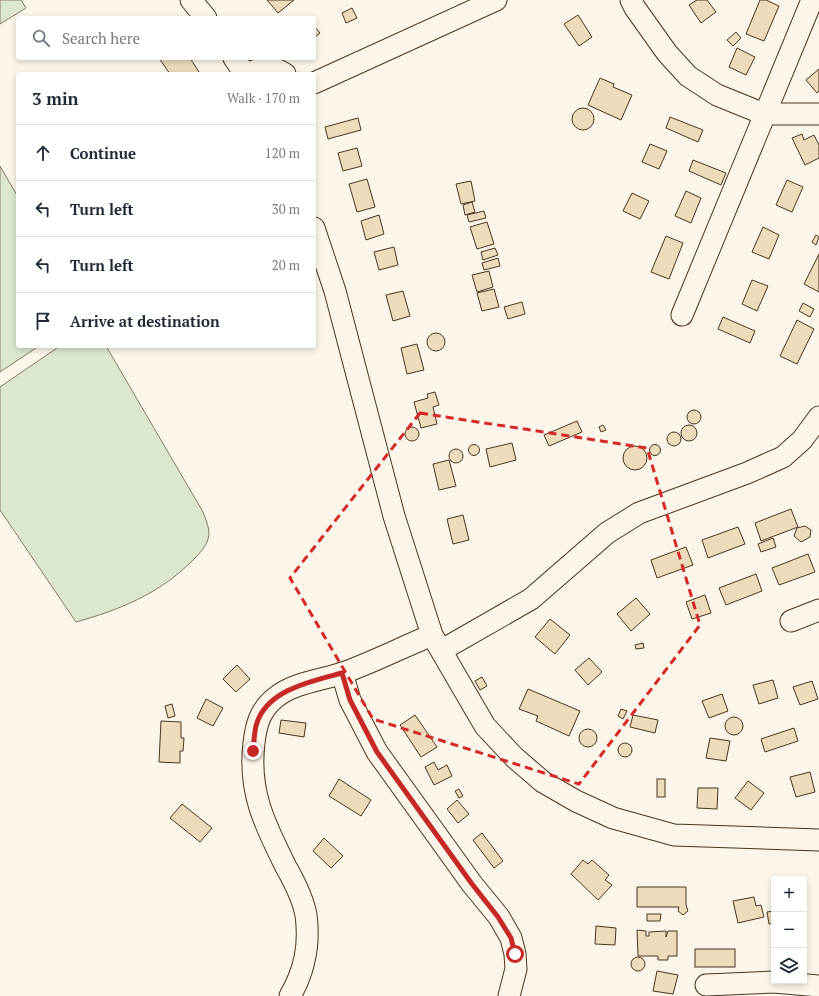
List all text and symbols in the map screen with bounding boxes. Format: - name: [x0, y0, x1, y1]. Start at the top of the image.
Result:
- search box: [16, 16, 316, 60]
- icon: search: [30, 27, 52, 49]
- text: Search here: [62, 28, 140, 48]
- text: 3 min: [32, 87, 79, 110]
- text: Walk · 170 m: [227, 89, 300, 107]
- icon: ahead: [32, 142, 54, 164]
- text: Continue: [70, 143, 136, 163]
- text: 120 m: [265, 144, 300, 162]
- icon: left: [32, 198, 54, 220]
- text: Turn left: [70, 199, 134, 219]
- text: 30 m: [272, 200, 300, 218]
- icon: left: [32, 254, 54, 276]
- text: Turn left: [70, 255, 134, 275]
- text: 20 m: [272, 256, 300, 274]
- icon: arrive: [32, 310, 54, 332]
- text: Arrive at destination: [70, 311, 220, 331]
- route end: [244, 742, 262, 760]
- map controls: [771, 876, 807, 984]
- button: +: [771, 876, 807, 912]
- button: −: [771, 912, 807, 948]
- route start: [506, 945, 524, 963]
- button: layers: [771, 948, 807, 984]

